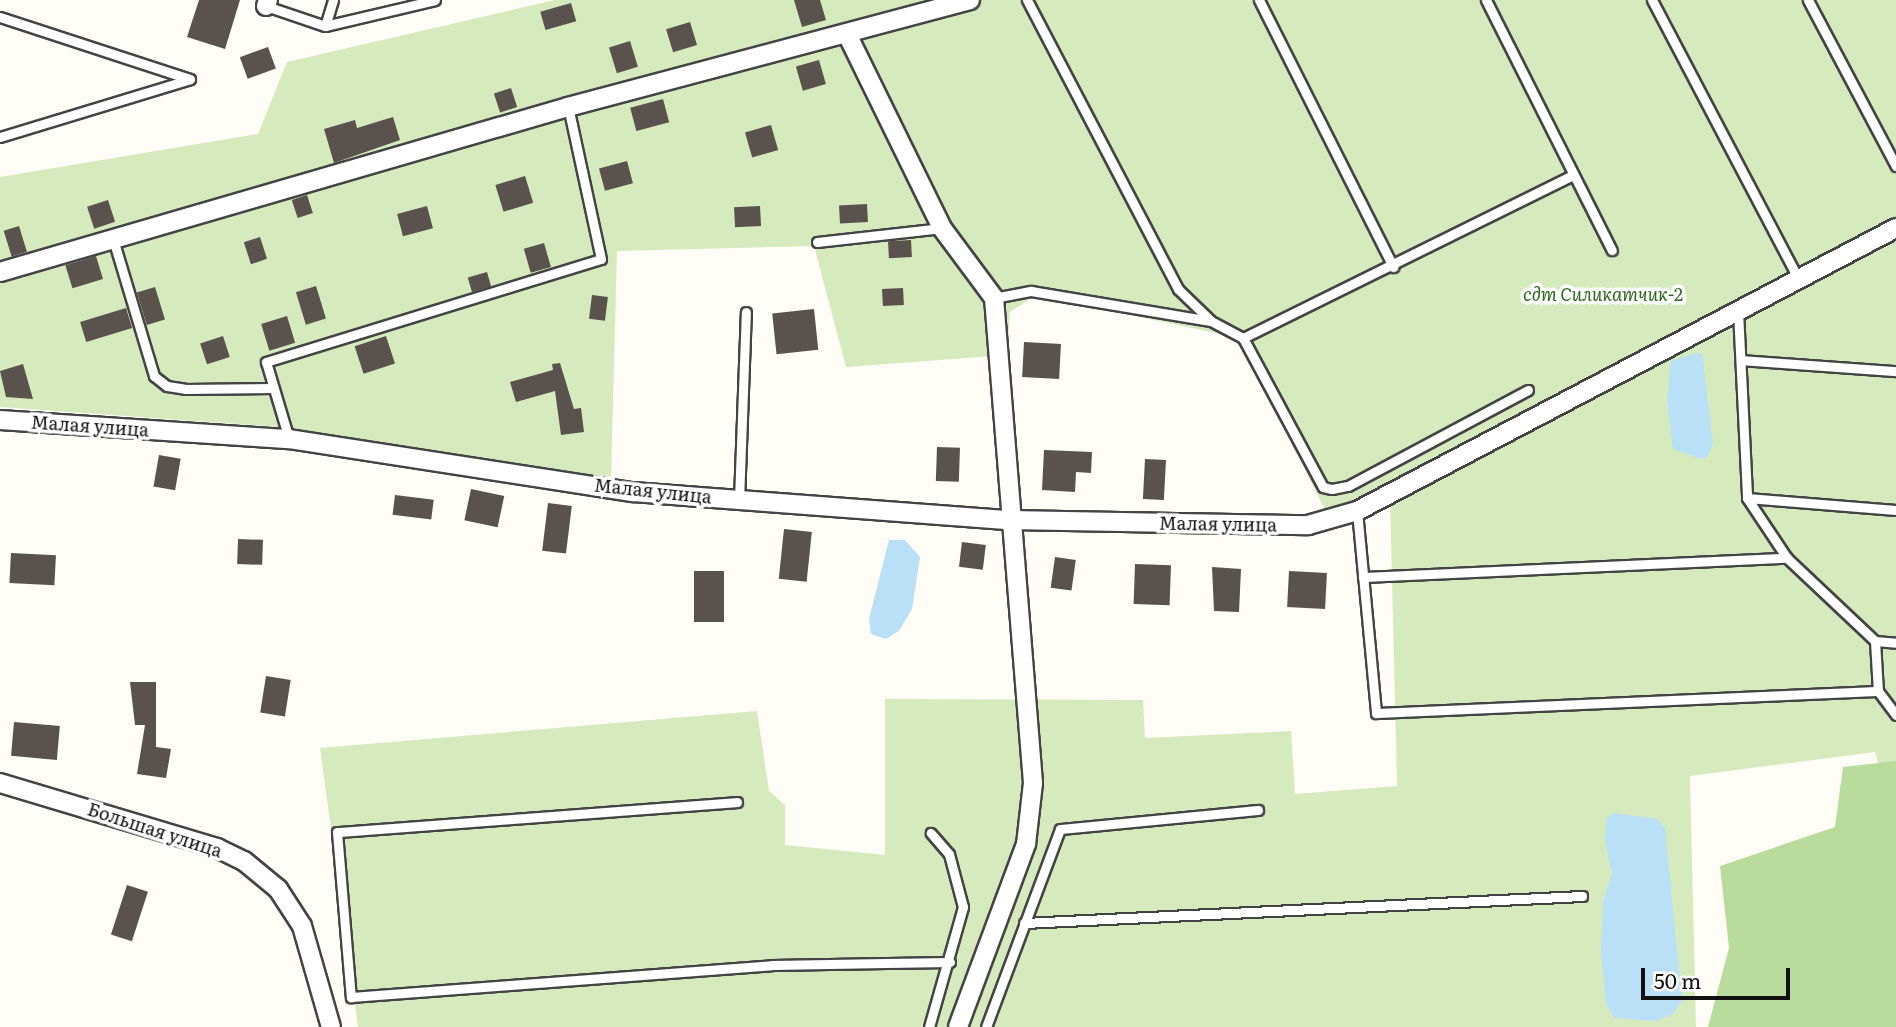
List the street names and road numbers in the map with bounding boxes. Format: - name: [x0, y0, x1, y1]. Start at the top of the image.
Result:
- street label: Малая улица: [30, 411, 150, 441]
- street label: Малая улица: [593, 474, 713, 508]
- street label: Малая улица: [1159, 512, 1277, 536]
- street label: Большая улица: [85, 798, 225, 862]

